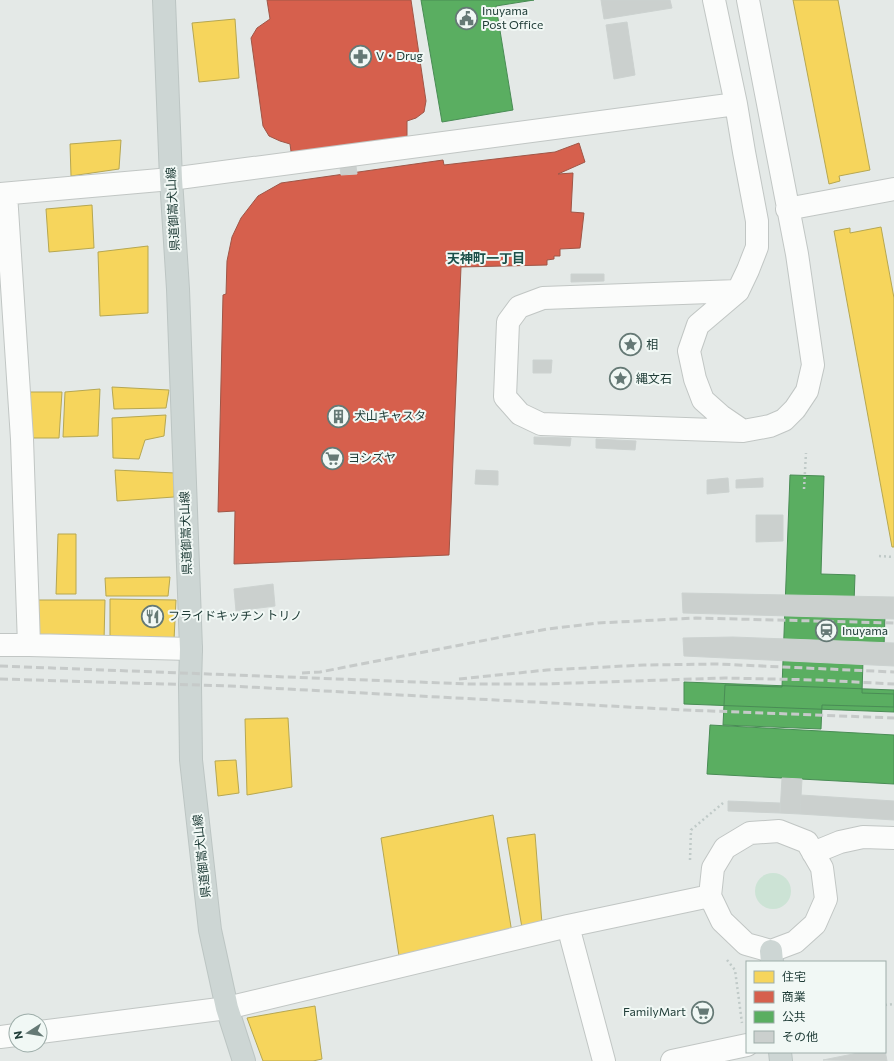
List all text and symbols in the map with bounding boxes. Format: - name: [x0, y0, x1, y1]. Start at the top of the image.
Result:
- place label: Inuyama Post Office: [482, 3, 543, 31]
- public building icon: Inuyama Post Office: [453, 5, 479, 31]
- pharmacy icon: V・Drug: [348, 43, 374, 69]
- place label: V・Drug: [376, 48, 424, 62]
- street label: 県道御嵩犬山線: [163, 167, 181, 251]
- district label: 天神町一丁目: [447, 250, 525, 266]
- place icon: 相: [617, 332, 643, 358]
- place label: 相: [646, 337, 658, 351]
- place icon: 縄文石: [607, 366, 633, 392]
- place label: 縄文石: [636, 371, 672, 385]
- building icon: 犬山キャスタ: [325, 403, 351, 429]
- place label: 犬山キャスタ: [354, 408, 426, 422]
- supermarket icon: ヨシズヤ: [319, 445, 345, 471]
- place label: ヨシズヤ: [348, 450, 396, 464]
- street label: 県道御嵩犬山線: [177, 491, 193, 575]
- restaurant icon: フライドキッチン トリノ: [139, 603, 165, 629]
- place label: フライドキッチン トリノ: [168, 608, 302, 622]
- station icon: Inuyama: [813, 618, 839, 644]
- place label: Inuyama: [842, 623, 888, 637]
- street label: 県道御嵩犬山線: [190, 814, 212, 899]
- legend: [746, 961, 886, 1053]
- text: 住宅: [782, 969, 806, 983]
- text: 商業: [782, 989, 806, 1003]
- supermarket icon: FamilyMart: [689, 999, 715, 1025]
- place label: FamilyMart: [623, 1004, 686, 1018]
- text: 公共: [782, 1009, 806, 1023]
- north arrow: [8, 1013, 48, 1053]
- text: その他: [782, 1029, 818, 1043]
- text: N: [11, 1030, 25, 1041]

